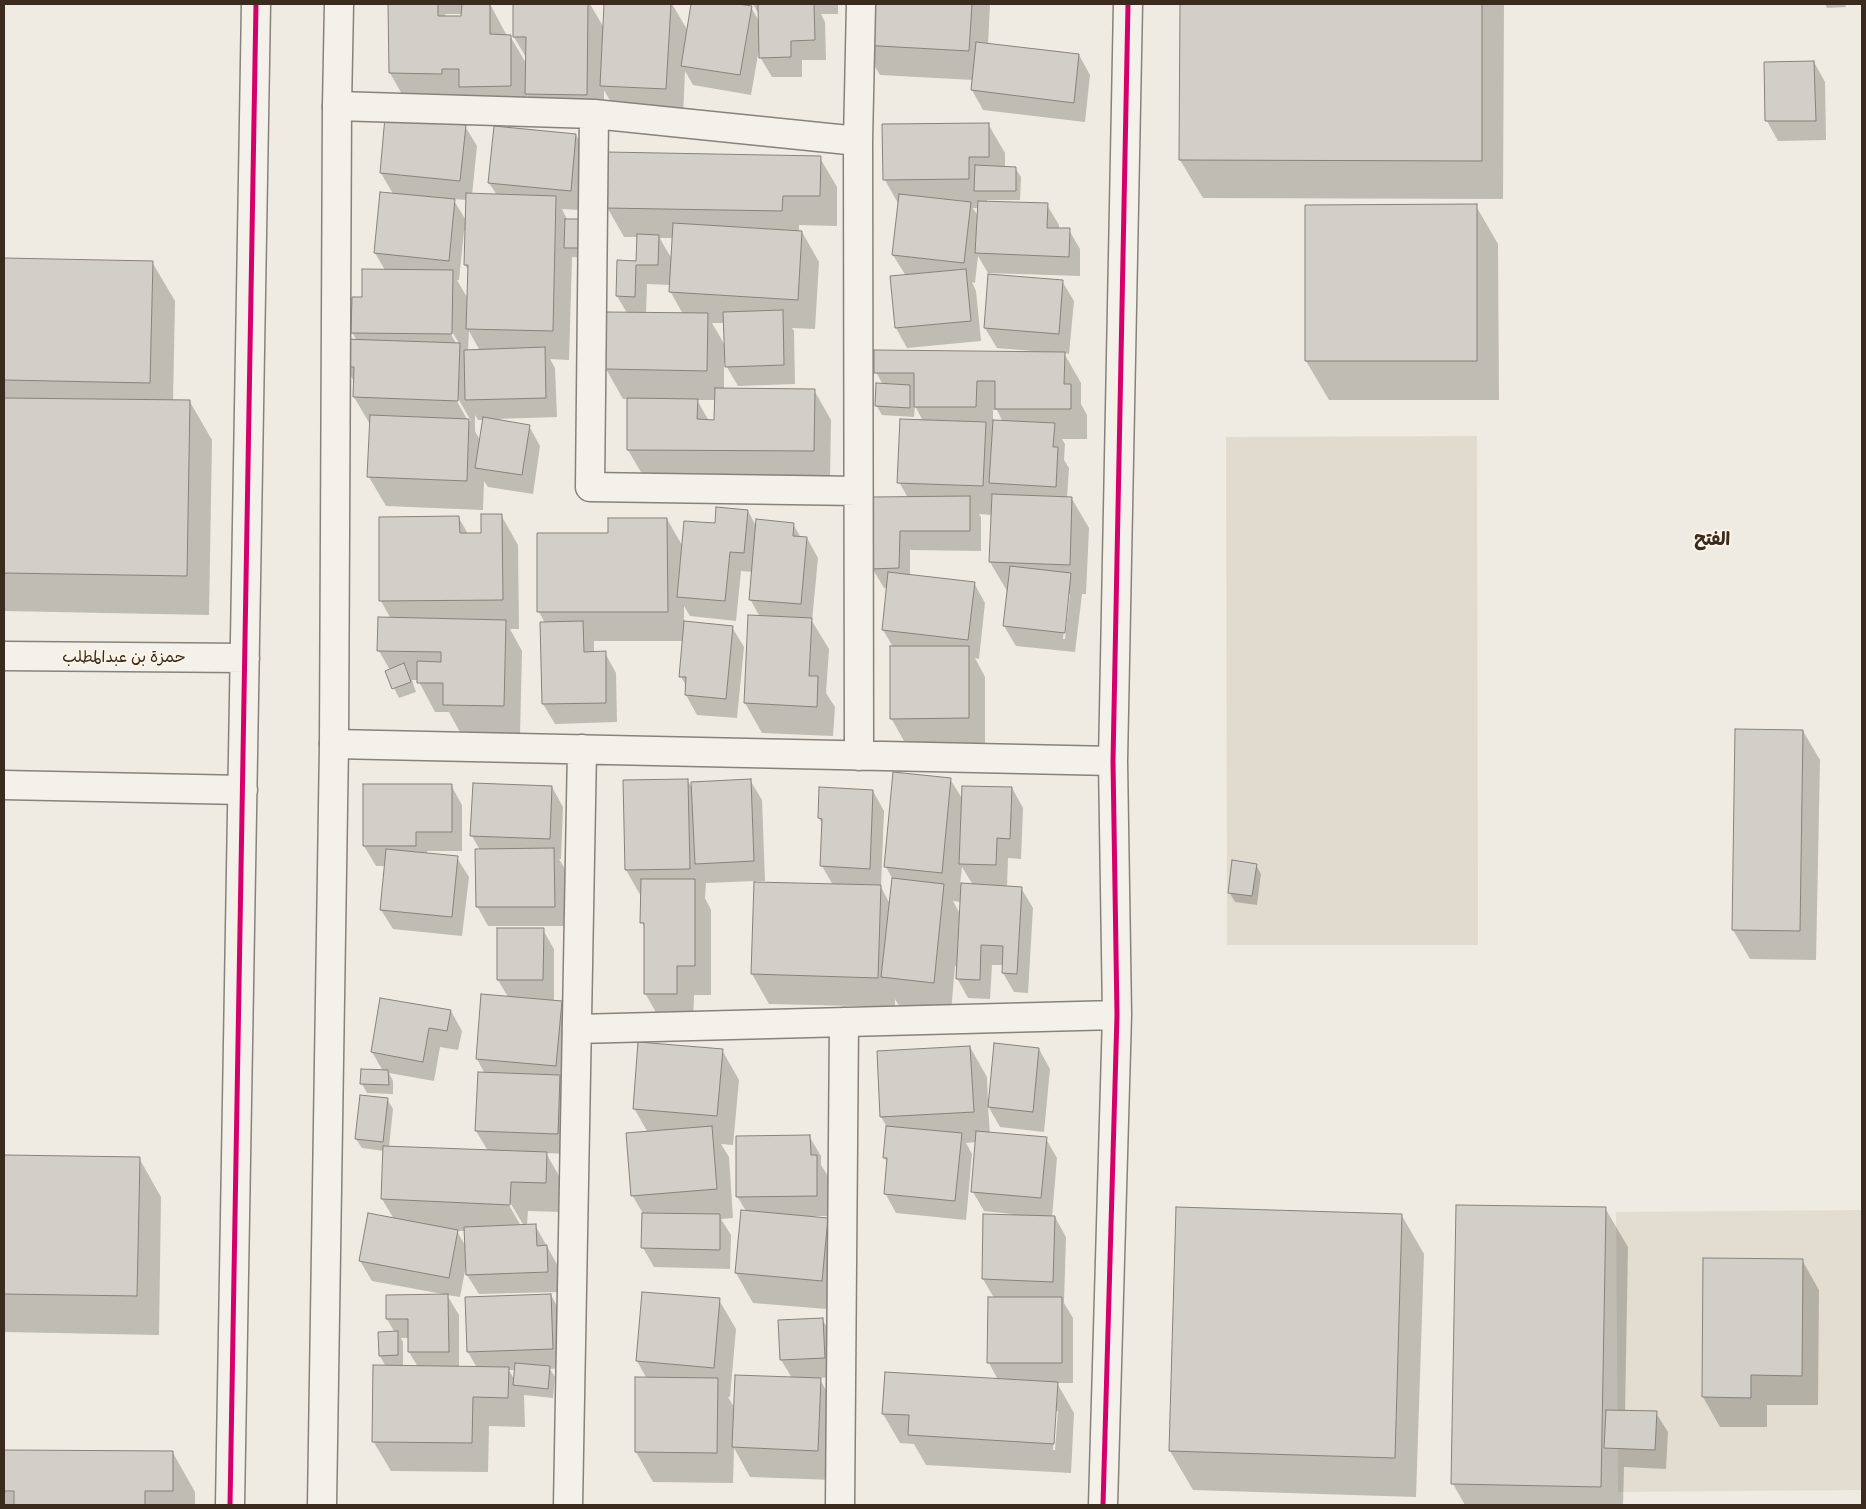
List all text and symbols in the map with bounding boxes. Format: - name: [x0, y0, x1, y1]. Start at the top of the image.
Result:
- district label: الفتح: [1694, 529, 1730, 551]
- street label: حمزة بن عبدالمطلب: [62, 647, 186, 667]

